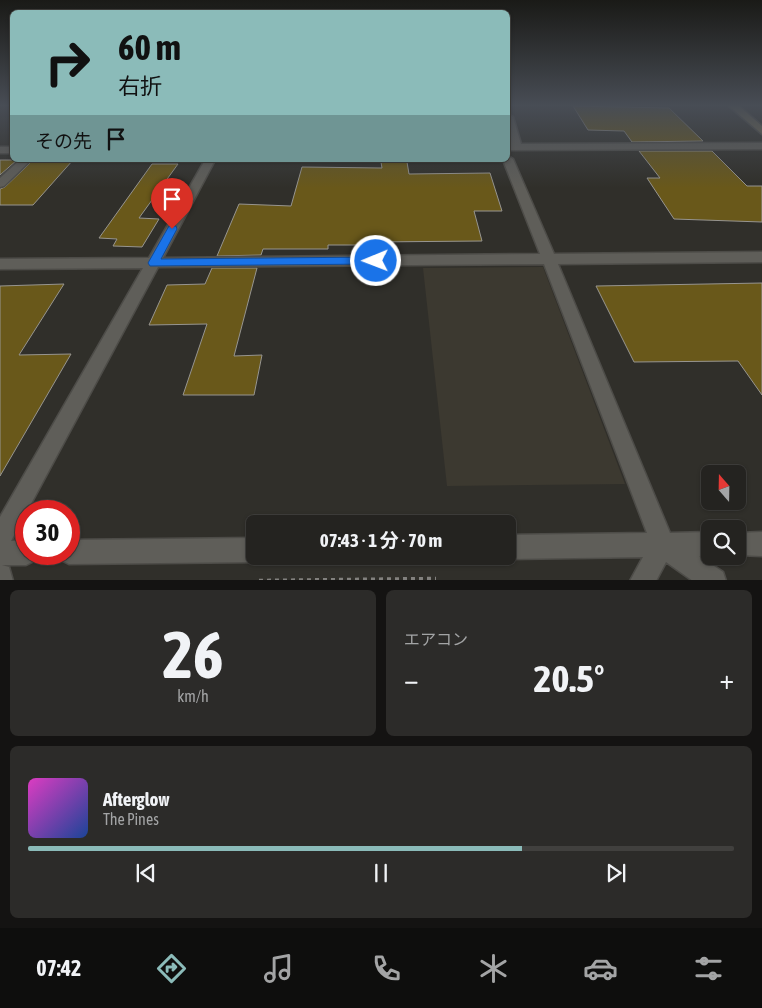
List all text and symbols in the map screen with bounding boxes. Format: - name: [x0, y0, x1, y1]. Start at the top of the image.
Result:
- text: 60 m: [118, 27, 181, 67]
- icon: right: [35, 30, 100, 95]
- text: 右折: [118, 73, 162, 99]
- icon: arrive: [102, 125, 130, 153]
- text: その先: [35, 130, 92, 152]
- pin: [151, 178, 193, 229]
- icon: arrive: [158, 185, 186, 213]
- position arrow: [349, 234, 401, 286]
- north arrow: [701, 465, 746, 510]
- map controls: [701, 465, 746, 565]
- speed limit sign: 30: [15, 500, 80, 565]
- button: search: [701, 520, 746, 565]
- text: 07:43 · 1 分 · 70 m: [320, 529, 442, 551]
- text: 26: [162, 617, 224, 692]
- text: エアコン: [404, 630, 468, 648]
- text: 20.5°: [534, 657, 604, 700]
- text: −: [404, 663, 419, 695]
- text: +: [719, 663, 734, 695]
- text: km/h: [177, 687, 209, 705]
- text: Afterglow: [103, 788, 170, 810]
- text: The Pines: [103, 810, 159, 828]
- icon: previous: [132, 859, 160, 887]
- icon: pause: [367, 859, 395, 887]
- icon: next: [602, 859, 630, 887]
- icon: directions: [154, 951, 189, 986]
- icon: music: [261, 951, 296, 986]
- icon: phone: [369, 951, 404, 986]
- icon: climate: [476, 951, 511, 986]
- icon: car: [583, 951, 618, 986]
- icon: filters: [691, 951, 726, 986]
- text: 07:42: [36, 955, 81, 981]

